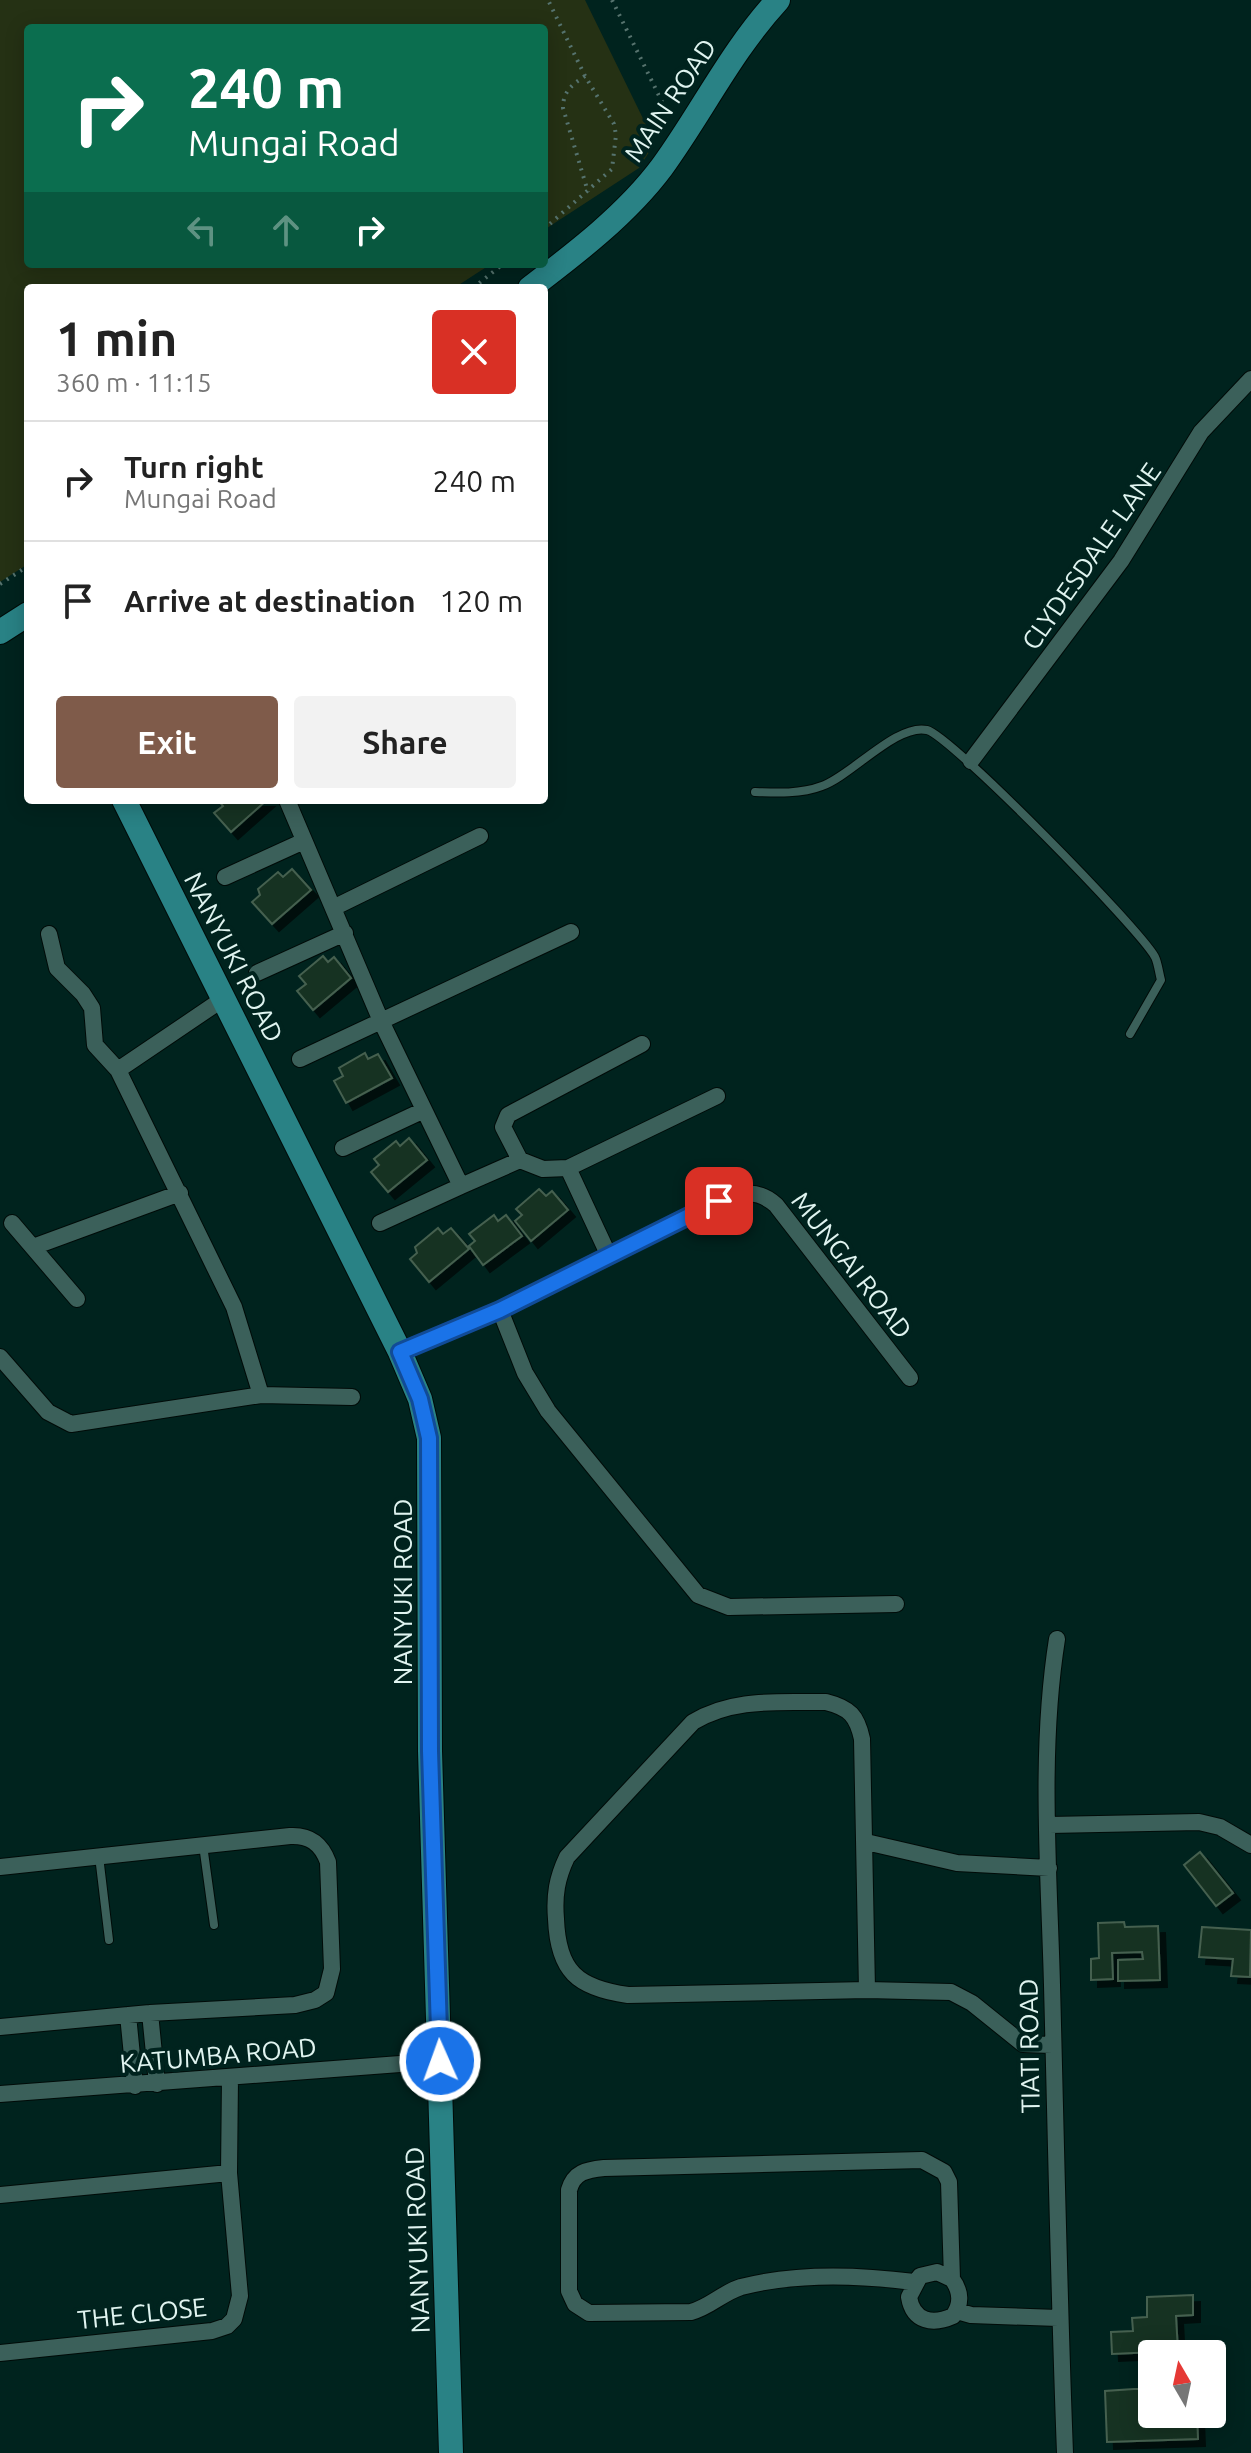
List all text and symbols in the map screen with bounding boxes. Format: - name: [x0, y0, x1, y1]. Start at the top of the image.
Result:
- street label: MAIN ROAD: [618, 33, 722, 167]
- icon: right: [56, 56, 160, 160]
- text: 240 m: [188, 56, 344, 119]
- text: Mungai Road: [188, 122, 400, 163]
- icon: left: [180, 208, 224, 252]
- icon: ahead: [264, 208, 308, 252]
- icon: right: [348, 208, 392, 252]
- button: close: [432, 310, 516, 394]
- text: 1 min: [56, 311, 177, 365]
- text: 360 m · 11:15: [56, 368, 212, 397]
- text: Turn right: [124, 450, 264, 484]
- street label: CLYDESDALE LANE: [1016, 457, 1166, 655]
- icon: right: [56, 459, 100, 503]
- text: 240 m: [432, 464, 516, 498]
- text: Mungai Road: [124, 484, 277, 513]
- icon: arrive: [56, 579, 100, 623]
- text: Arrive at destination: [124, 584, 416, 618]
- text: 120 m: [440, 584, 523, 618]
- button: Exit: [56, 696, 278, 788]
- button: Share: [294, 696, 516, 788]
- street label: NANYUKI ROAD: [179, 867, 289, 1047]
- pin: [685, 1167, 753, 1235]
- icon: arrive: [697, 1179, 741, 1223]
- street label: MUNGAI ROAD: [786, 1186, 918, 1344]
- street label: NANYUKI ROAD: [388, 1499, 417, 1685]
- street label: TIATI ROAD: [1013, 1978, 1045, 2114]
- position arrow: [398, 2019, 482, 2103]
- street label: KATUMBA ROAD: [118, 2032, 318, 2078]
- street label: NANYUKI ROAD: [399, 2146, 435, 2334]
- street label: THE CLOSE: [76, 2292, 208, 2334]
- north arrow: [1138, 2340, 1226, 2428]
- map controls: [1138, 2340, 1226, 2428]

